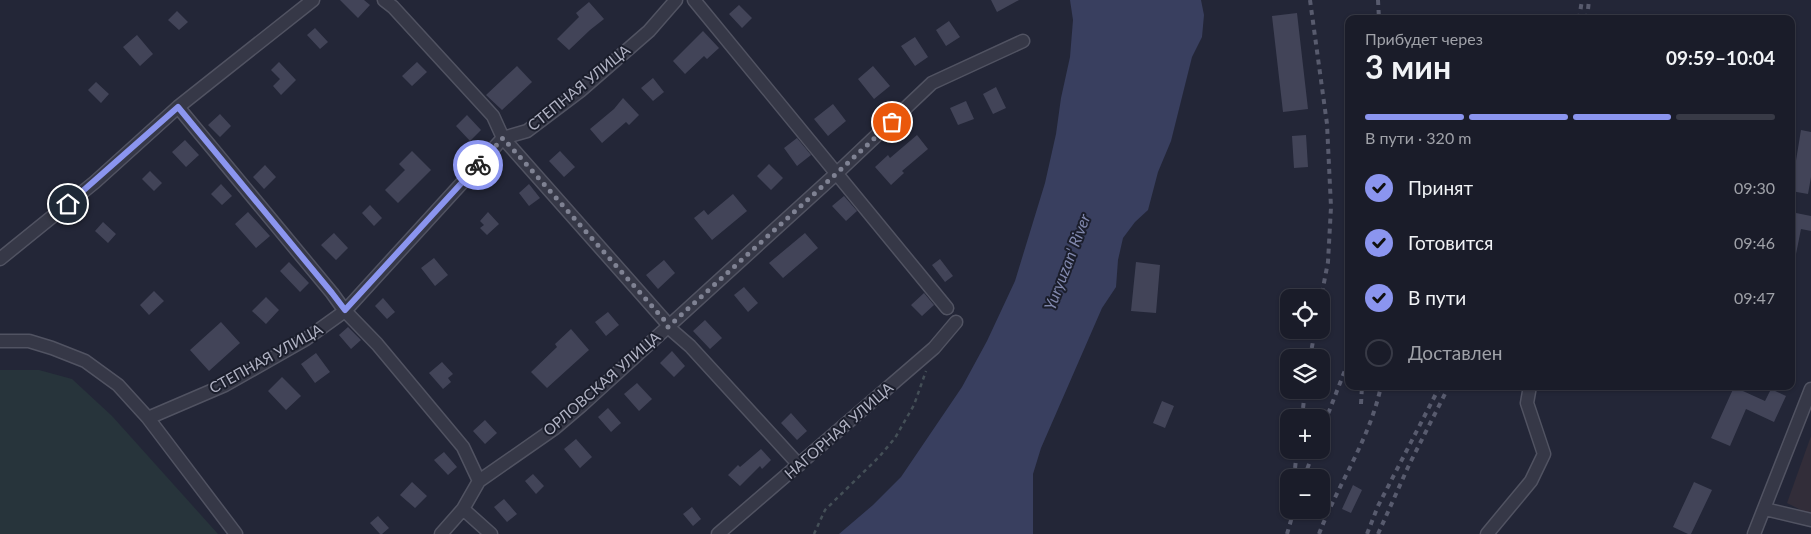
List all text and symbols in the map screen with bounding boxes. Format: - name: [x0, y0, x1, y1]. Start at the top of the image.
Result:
- text: Прибудет через: [1365, 29, 1483, 48]
- street label: СТЕПНАЯ УЛИЦА: [523, 40, 634, 134]
- text: 09:59–10:04: [1666, 46, 1775, 69]
- text: 3 мин: [1365, 47, 1451, 86]
- pin: [871, 101, 913, 143]
- icon: bag: [878, 108, 906, 136]
- text: В пути · 320 m: [1365, 128, 1471, 147]
- courier: [453, 140, 503, 190]
- icon: bike: [464, 151, 492, 179]
- icon: check: [1365, 174, 1393, 202]
- text: Принят: [1408, 176, 1473, 199]
- text: 09:30: [1734, 178, 1775, 197]
- pin: [47, 183, 89, 225]
- icon: home: [54, 190, 82, 218]
- water label: Yuryuzan' River: [1039, 211, 1094, 313]
- icon: check: [1365, 229, 1393, 257]
- text: Готовится: [1408, 231, 1493, 254]
- text: 09:46: [1734, 233, 1775, 252]
- icon: check: [1365, 284, 1393, 312]
- text: В пути: [1408, 286, 1466, 309]
- text: 09:47: [1734, 288, 1775, 307]
- map controls: [1280, 289, 1330, 519]
- button: locate: [1280, 289, 1330, 339]
- street label: СТЕПНАЯ УЛИЦА: [206, 319, 326, 397]
- street label: ОРЛОВСКАЯ УЛИЦА: [539, 327, 664, 439]
- text: Доставлен: [1408, 341, 1502, 364]
- button: layers: [1280, 349, 1330, 399]
- street label: НАГОРНАЯ УЛИЦА: [780, 378, 897, 482]
- button: +: [1280, 409, 1330, 459]
- button: −: [1280, 469, 1330, 519]

